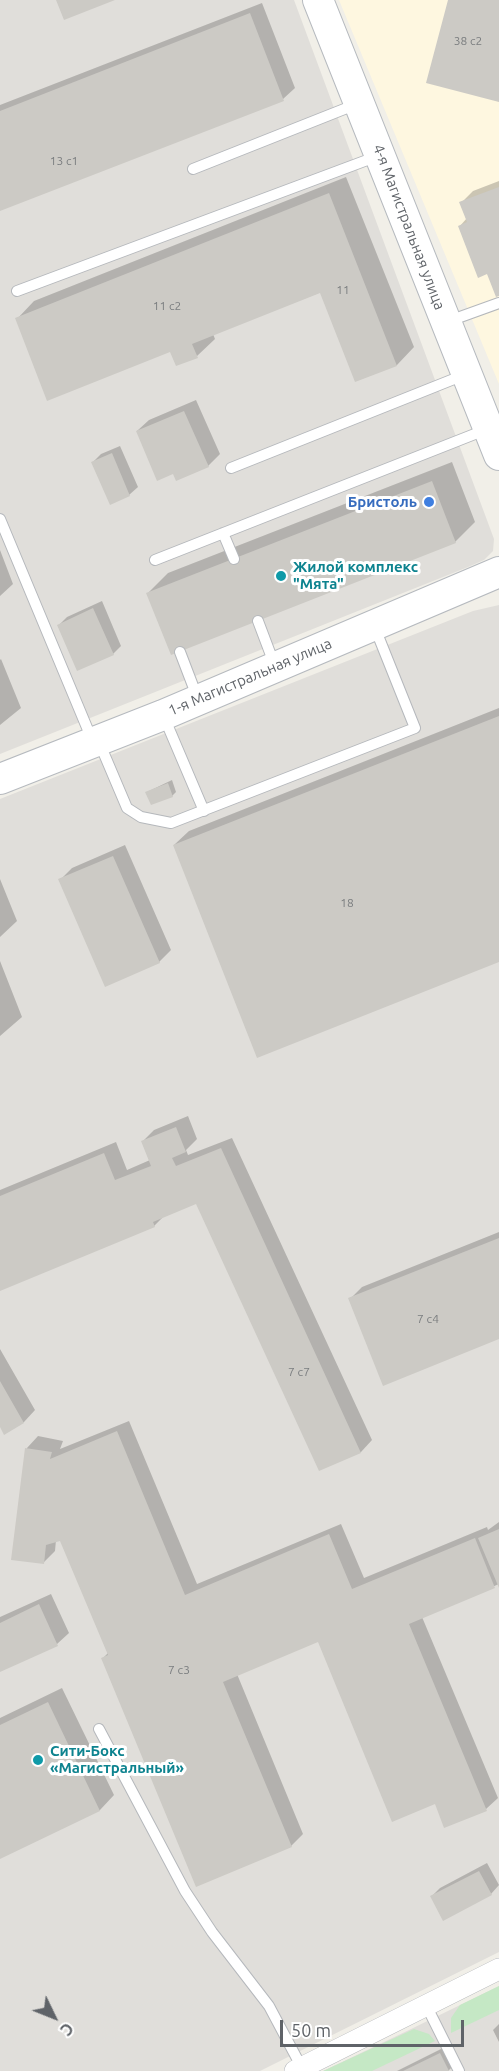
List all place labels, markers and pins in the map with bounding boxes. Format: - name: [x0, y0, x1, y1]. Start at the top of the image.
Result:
- place label: Бристоль: [348, 493, 417, 511]
- marker: Бристоль: [422, 495, 436, 509]
- place label: Жилой комплекс "Мята": [293, 558, 418, 593]
- marker: Жилой комплекс "Мята": [274, 569, 288, 583]
- place label: Сити-Бокс «Магистральный»: [50, 1742, 184, 1777]
- marker: Сити-Бокс «Магистральный»: [31, 1753, 45, 1767]

